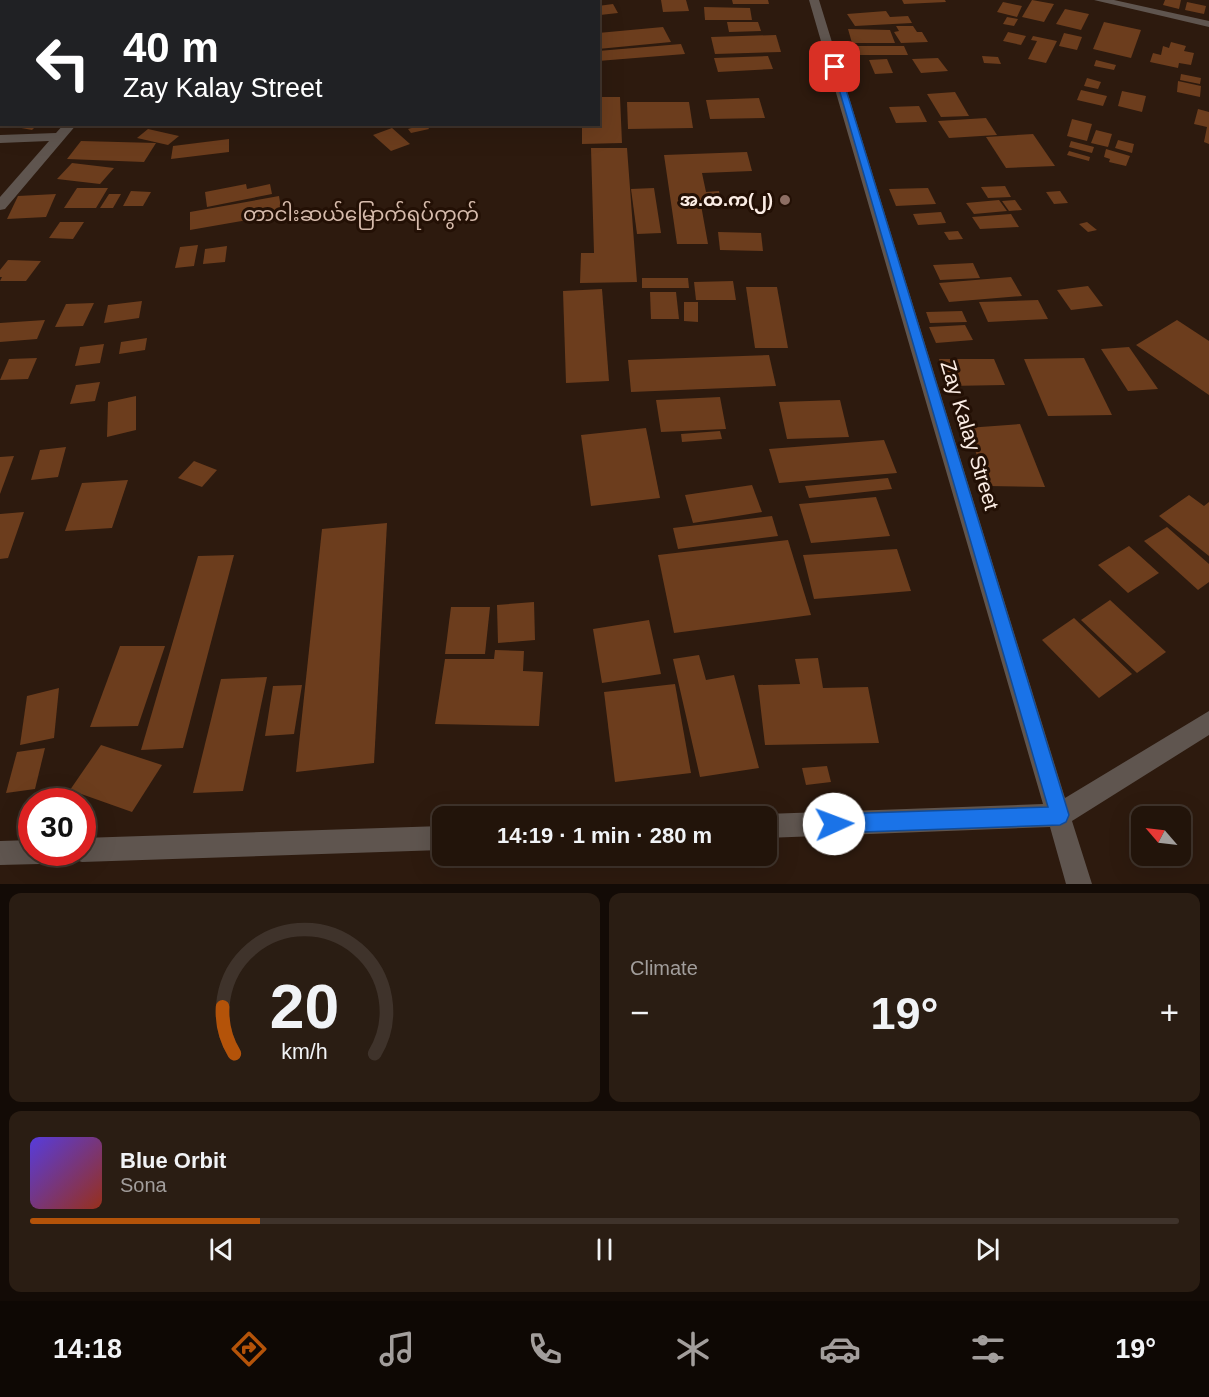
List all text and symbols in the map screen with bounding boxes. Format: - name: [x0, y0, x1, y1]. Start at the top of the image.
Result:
- icon: left: [24, 24, 102, 102]
- text: 40 m: [123, 24, 219, 71]
- pin: [809, 41, 860, 92]
- icon: arrive: [818, 50, 851, 83]
- text: Zay Kalay Street: [123, 73, 323, 103]
- place label: အ.ထ.က(၂): [680, 190, 773, 214]
- marker: အ.ထ.က(၂): [778, 193, 792, 207]
- district label: တာငါးဆယ်မြောက်ရပ်ကွက်: [243, 200, 479, 230]
- street label: Zay Kalay Street: [936, 357, 1004, 513]
- speed limit sign: 30: [18, 788, 96, 866]
- position arrow: [802, 792, 866, 856]
- north arrow: [1131, 806, 1191, 866]
- map controls: [1131, 806, 1191, 866]
- text: 14:19 · 1 min · 280 m: [497, 823, 712, 848]
- text: Climate: [630, 957, 698, 979]
- text: 20: [270, 972, 339, 1041]
- text: 19°: [870, 988, 939, 1039]
- text: −: [630, 994, 649, 1031]
- text: +: [1160, 994, 1179, 1031]
- text: km/h: [281, 1041, 328, 1065]
- text: Blue Orbit: [120, 1148, 226, 1173]
- text: Sona: [120, 1174, 167, 1196]
- icon: previous: [205, 1233, 238, 1266]
- icon: pause: [588, 1233, 621, 1266]
- icon: next: [971, 1233, 1004, 1266]
- icon: directions: [228, 1328, 270, 1370]
- icon: music: [376, 1328, 418, 1370]
- icon: phone: [524, 1328, 566, 1370]
- icon: climate: [672, 1328, 714, 1370]
- icon: car: [819, 1328, 861, 1370]
- icon: filters: [967, 1328, 1009, 1370]
- text: 14:18: [53, 1334, 122, 1364]
- text: 19°: [1115, 1334, 1156, 1364]

